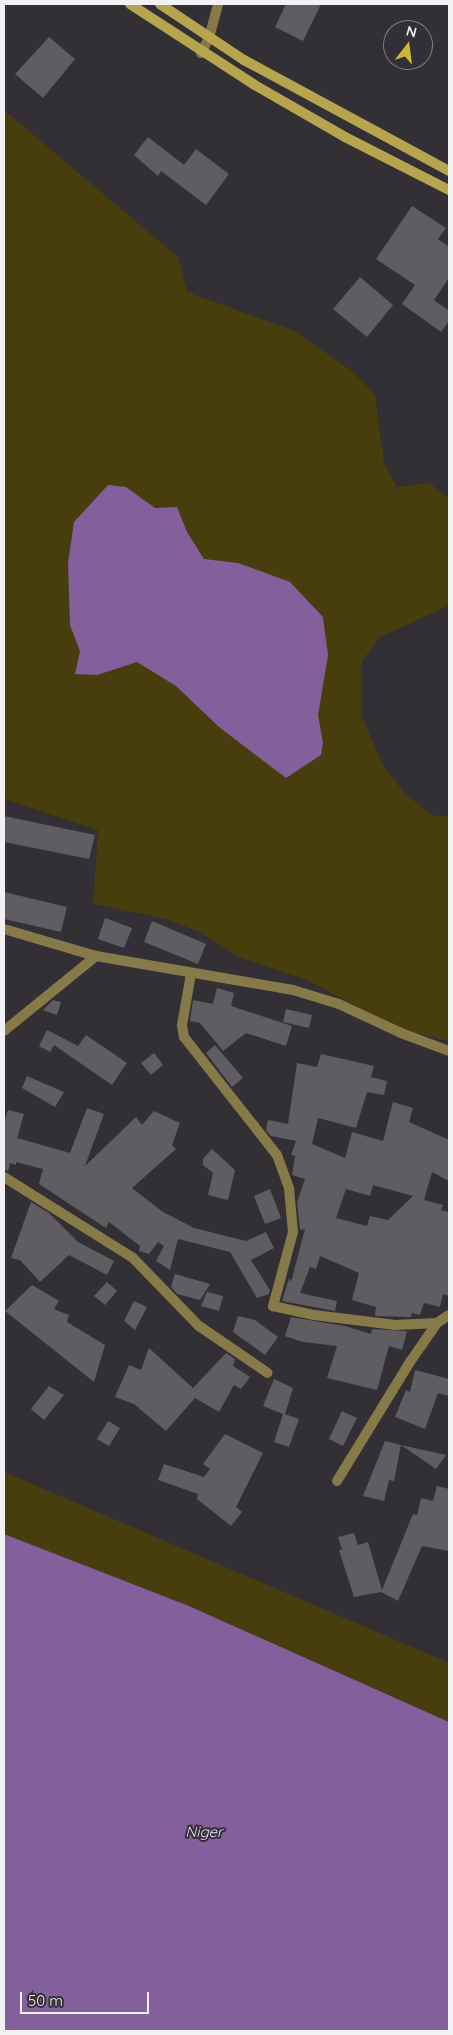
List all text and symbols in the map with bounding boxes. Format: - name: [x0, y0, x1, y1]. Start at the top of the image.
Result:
- north arrow: [383, 20, 433, 70]
- text: N: [404, 21, 419, 42]
- water label: Niger: [185, 1823, 223, 1841]
- scale bar: [22, 1982, 151, 2014]
- text: 50 m: [28, 1991, 63, 2010]

